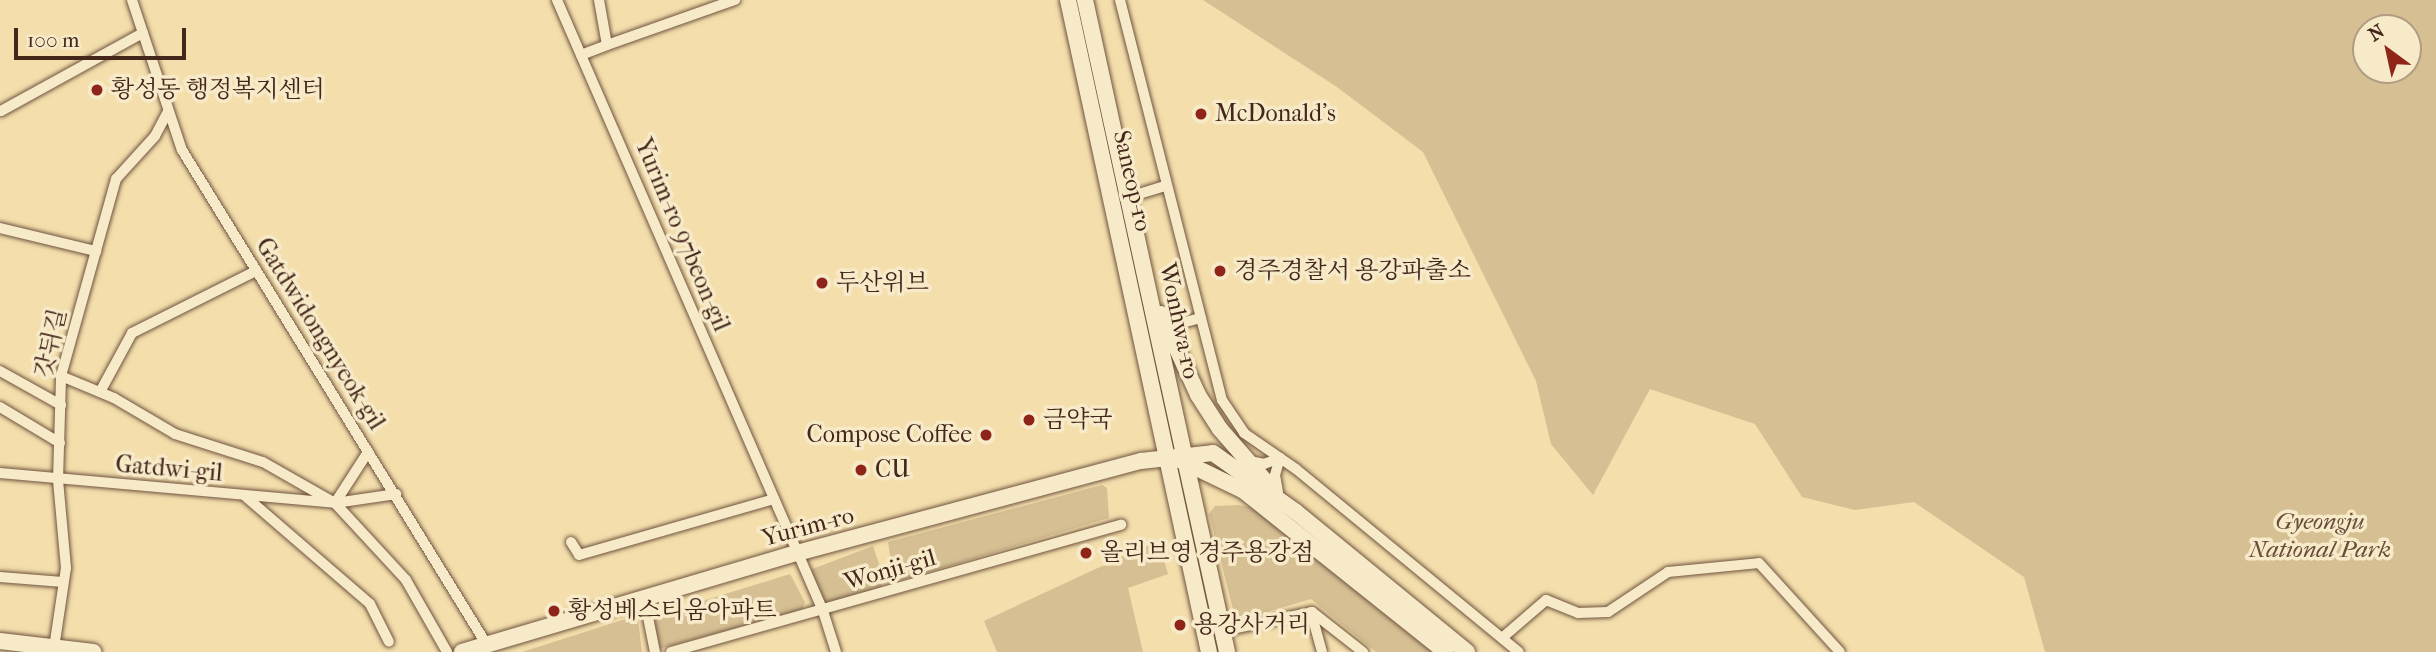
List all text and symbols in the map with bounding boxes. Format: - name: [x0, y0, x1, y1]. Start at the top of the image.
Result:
- scale bar: [18, 14, 189, 58]
- north arrow: [2352, 14, 2422, 84]
- text: N: [2365, 20, 2389, 46]
- text: 100 m: [27, 28, 80, 52]
- place label: 황성동 행정복지센터: [111, 76, 325, 104]
- marker: 황성동 행정복지센터: [89, 82, 105, 98]
- place label: McDonald's: [1215, 100, 1336, 128]
- marker: McDonald's: [1193, 106, 1209, 122]
- street label: Saneop-ro: [1106, 128, 1158, 234]
- street label: Yurim-ro 97beon-gil: [628, 134, 736, 336]
- street label: Gatdwidongnyeok-gil: [249, 233, 391, 435]
- place label: 경주경찰서 용강파출소: [1234, 257, 1471, 285]
- street label: Wonhwa-ro: [1153, 260, 1205, 382]
- marker: 경주경찰서 용강파출소: [1212, 263, 1228, 279]
- place label: 두산위브: [836, 269, 929, 297]
- marker: 두산위브: [814, 275, 830, 291]
- street label: 갓뒤길: [29, 306, 73, 380]
- place label: 금약국: [1043, 406, 1113, 434]
- marker: 금약국: [1021, 412, 1037, 428]
- place label: Compose Coffee: [807, 421, 972, 449]
- marker: Compose Coffee: [978, 427, 994, 443]
- street label: Gatdwi-gil: [114, 450, 224, 488]
- place label: CU: [875, 456, 910, 484]
- marker: CU: [853, 462, 869, 478]
- street label: Yurim-ro: [759, 501, 857, 553]
- park label: Gyeongju National Park: [2249, 508, 2391, 564]
- place label: 올리브영 경주용강점: [1100, 539, 1314, 567]
- street label: Wonji-gil: [841, 543, 939, 597]
- marker: 올리브영 경주용강점: [1078, 545, 1094, 561]
- place label: 황성베스티움아파트: [568, 597, 777, 625]
- marker: 황성베스티움아파트: [546, 603, 562, 619]
- place label: 용강사거리: [1194, 611, 1310, 639]
- marker: 용강사거리: [1172, 617, 1188, 633]

